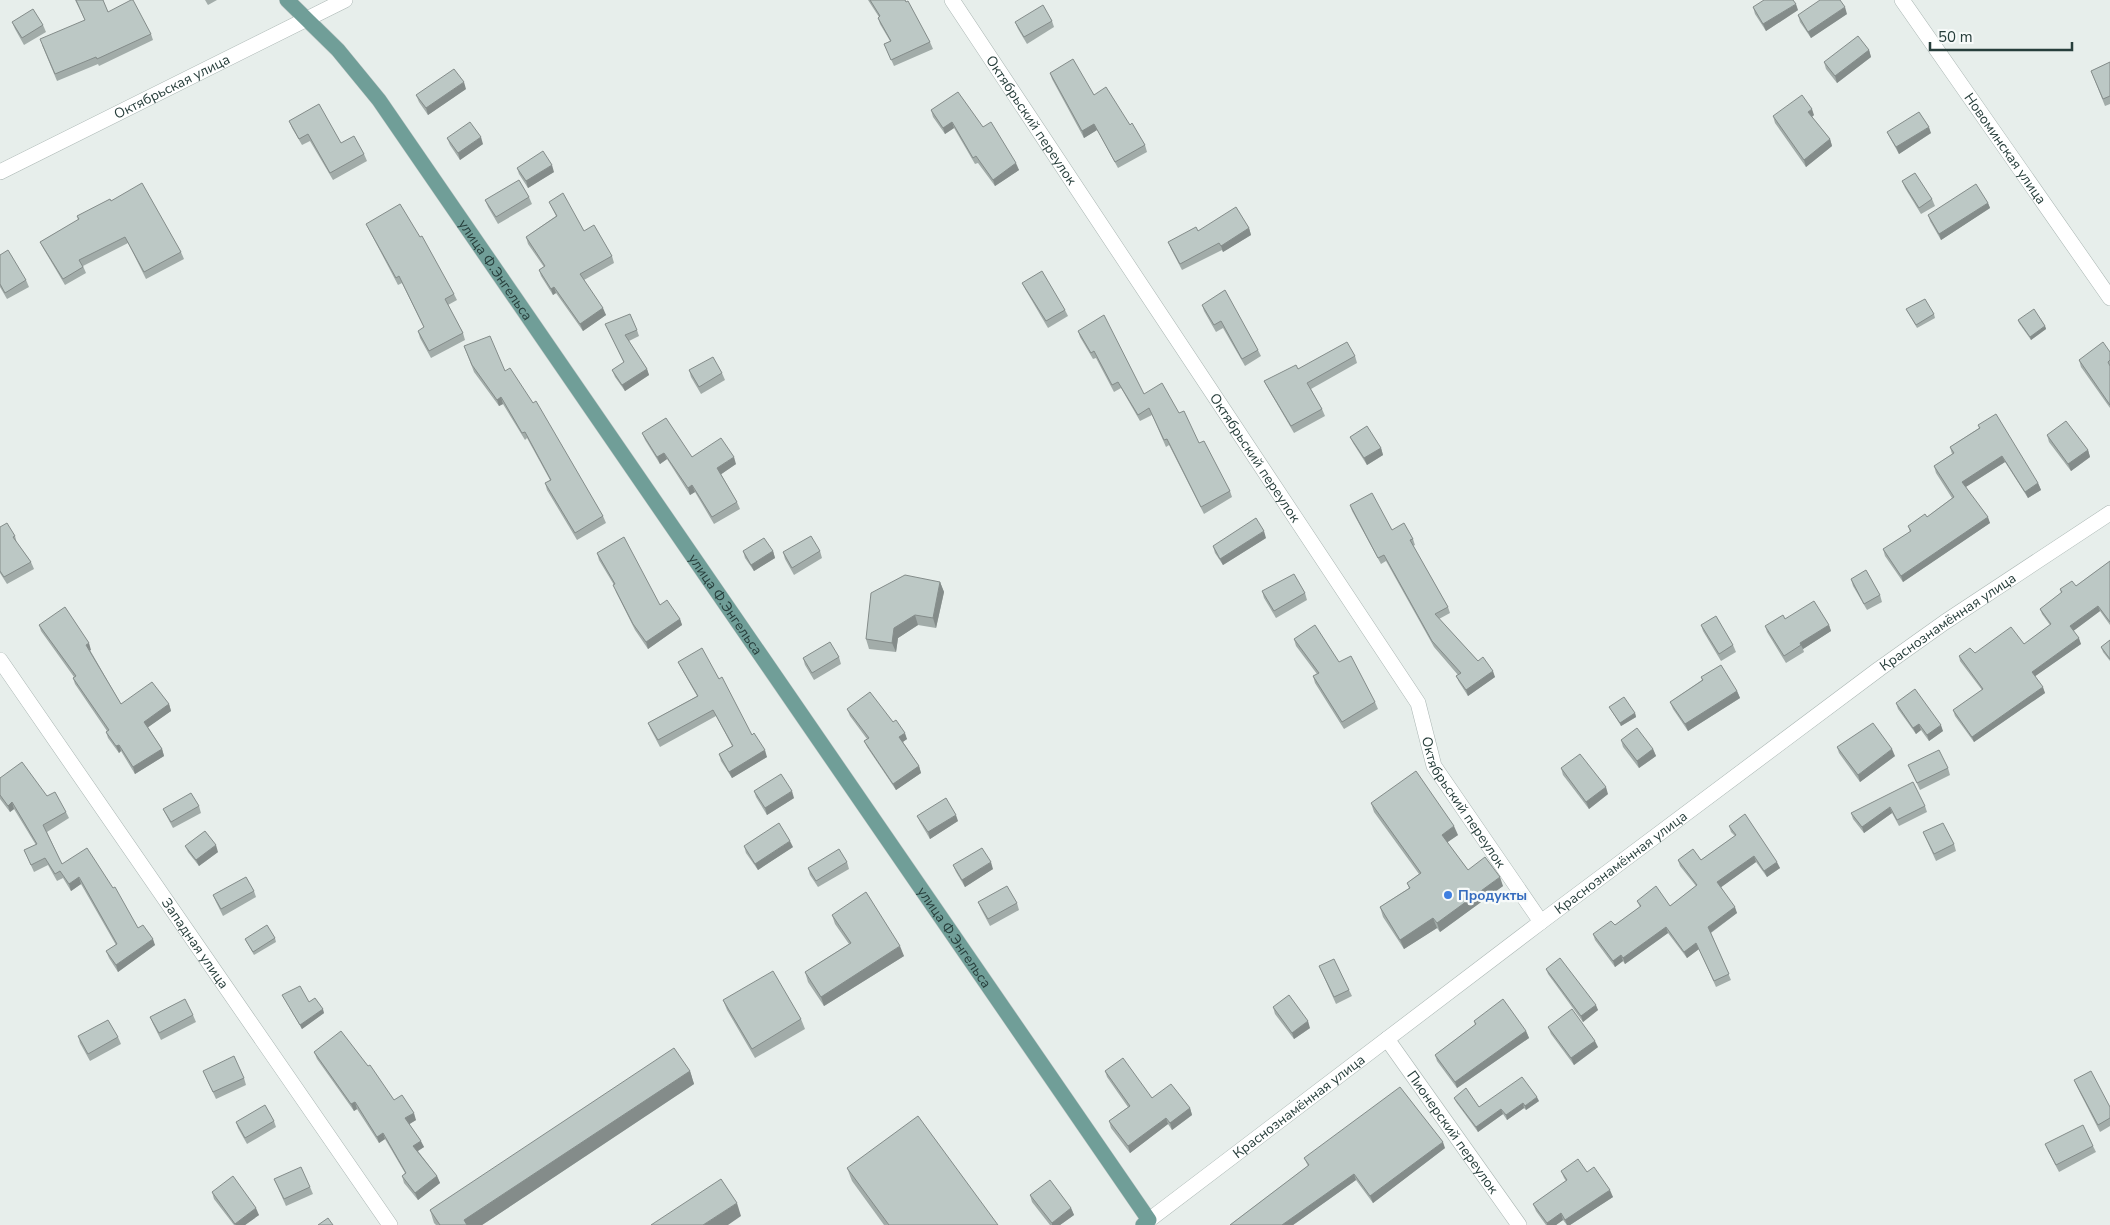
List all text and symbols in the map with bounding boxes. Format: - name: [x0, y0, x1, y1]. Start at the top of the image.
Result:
- scale bar: [1930, 20, 2072, 52]
- text: 50 m: [1938, 27, 1973, 47]
- street label: Октябрьская улица: [111, 50, 233, 124]
- street label: Октябрьский переулок: [981, 52, 1081, 189]
- street label: Новоминская улица: [1960, 89, 2051, 208]
- street label: улица Ф.Энгельса: [454, 216, 537, 324]
- street label: Октябрьский переулок: [1205, 389, 1305, 527]
- street label: улица Ф.Энгельса: [684, 550, 767, 659]
- street label: Краснознамённая улица: [1876, 569, 2020, 676]
- street label: Октябрьский переулок: [1417, 735, 1510, 872]
- street label: Краснознамённая улица: [1551, 807, 1691, 919]
- street label: улица Ф.Энгельса: [913, 883, 996, 992]
- place label: Продукты: [1458, 886, 1527, 905]
- marker: Продукты: [1442, 889, 1454, 901]
- street label: Западная улица: [157, 894, 233, 993]
- street label: Краснознамённая улица: [1229, 1050, 1369, 1163]
- street label: Пионерский переулок: [1402, 1067, 1503, 1198]

